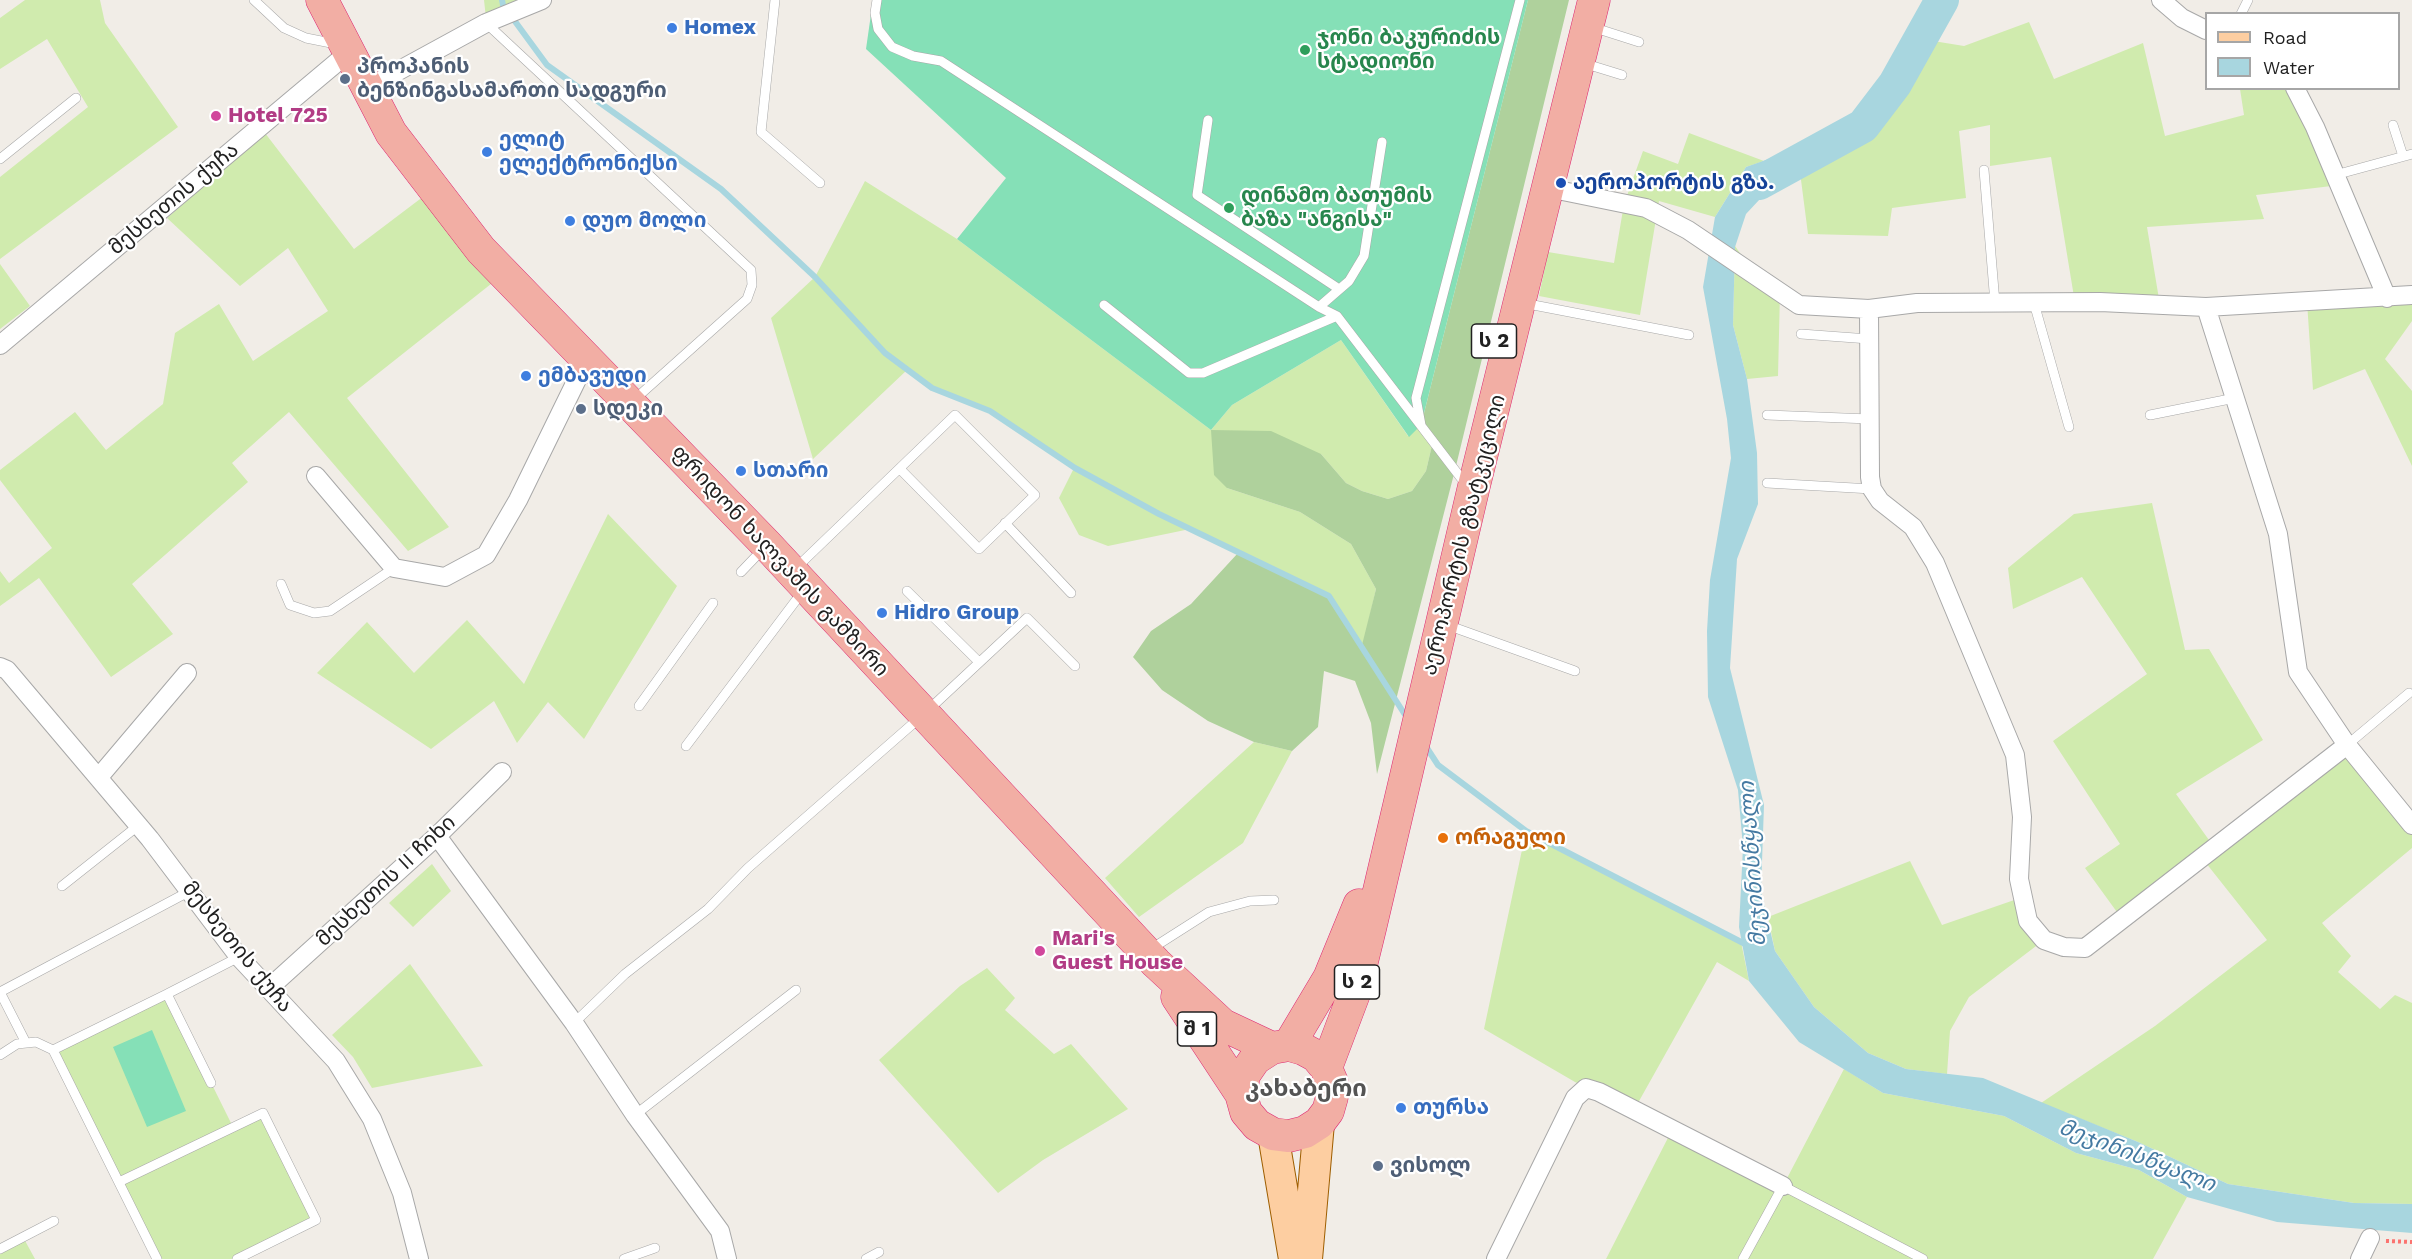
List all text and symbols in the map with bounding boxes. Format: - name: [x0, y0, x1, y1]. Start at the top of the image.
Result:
- legend: [2205, 12, 2400, 90]
- place label: Homex: [684, 15, 756, 41]
- marker: Homex: [665, 21, 679, 35]
- place label: ჯონი ბაკურიძის სტადიონი: [1317, 25, 1500, 75]
- text: Road: [2263, 27, 2307, 48]
- marker: ჯონი ბაკურიძის სტადიონი: [1298, 43, 1312, 57]
- place label: პროპანის ბენზინგასამართი სადგური: [357, 54, 667, 104]
- text: Water: [2263, 57, 2315, 78]
- marker: პროპანის ბენზინგასამართი სადგური: [338, 72, 352, 86]
- place label: Hotel 725: [228, 103, 328, 129]
- marker: Hotel 725: [209, 109, 223, 123]
- place label: ელიტ ელექტრონიქსი: [499, 127, 678, 177]
- street label: მესხეთის ქუჩა: [104, 137, 244, 261]
- marker: ელიტ ელექტრონიქსი: [480, 145, 494, 159]
- place label: აეროპორტის გზა.: [1573, 170, 1774, 196]
- marker: აეროპორტის გზა.: [1554, 176, 1568, 190]
- place label: დინამო ბათუმის ბაზა "ანგისა": [1241, 183, 1432, 233]
- marker: დინამო ბათუმის ბაზა "ანგისა": [1222, 201, 1236, 215]
- place label: დუო მოლი: [582, 208, 706, 234]
- marker: დუო მოლი: [563, 214, 577, 228]
- road number: ს 2: [1472, 324, 1516, 358]
- place label: ემბავუდი: [538, 363, 647, 389]
- marker: ემბავუდი: [519, 369, 533, 383]
- street label: აეროპორტის გზატკეცილი: [1417, 392, 1511, 678]
- place label: სდეკი: [593, 396, 663, 422]
- marker: სდეკი: [574, 402, 588, 416]
- street label: ფრიდონ ხალვაშის გამზირი: [666, 440, 894, 682]
- place label: სთარი: [753, 458, 828, 484]
- marker: სთარი: [734, 464, 748, 478]
- place label: Hidro Group: [894, 600, 1019, 626]
- marker: Hidro Group: [875, 606, 889, 620]
- water label: მეჯინისწყალი: [1734, 781, 1772, 947]
- street label: მესხეთის II ჩიხი: [311, 810, 461, 952]
- place label: ორაგული: [1455, 825, 1566, 851]
- marker: ორაგული: [1436, 831, 1450, 845]
- street label: მესხეთის ქუჩა: [176, 876, 298, 1018]
- place label: Mari's Guest House: [1052, 926, 1183, 976]
- marker: Mari's Guest House: [1033, 944, 1047, 958]
- road number: ს 2: [1334, 965, 1380, 999]
- road number: შ 1: [1178, 1012, 1216, 1046]
- district label: კახაბერი: [1245, 1075, 1367, 1103]
- place label: თურსა: [1413, 1095, 1489, 1121]
- marker: თურსა: [1394, 1101, 1408, 1115]
- water label: მეჯინისწყალი: [2055, 1114, 2219, 1198]
- place label: ვისოლ: [1390, 1153, 1471, 1179]
- marker: ვისოლ: [1371, 1159, 1385, 1173]

